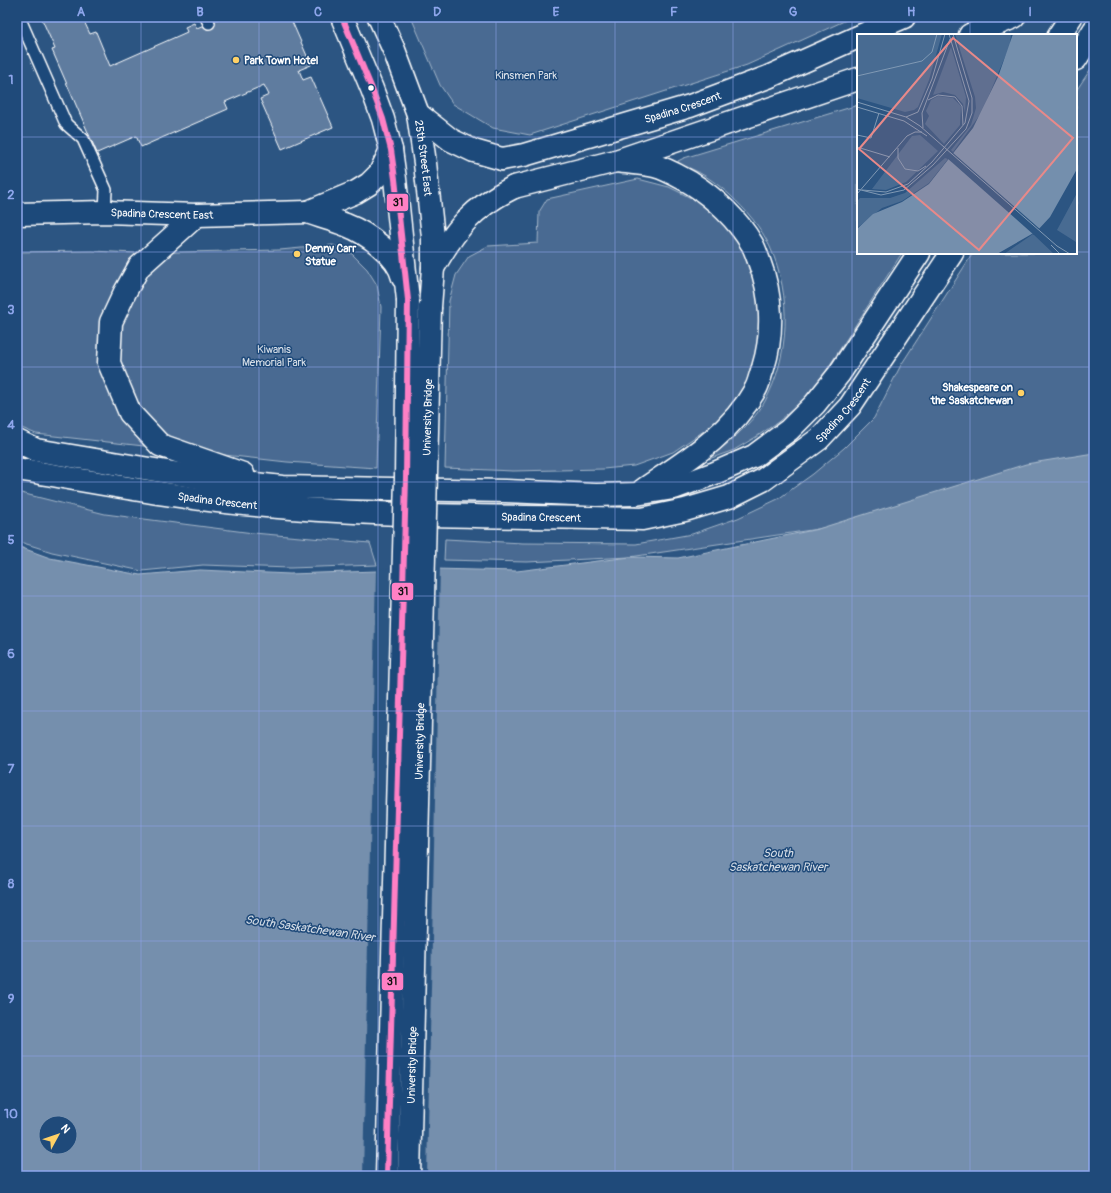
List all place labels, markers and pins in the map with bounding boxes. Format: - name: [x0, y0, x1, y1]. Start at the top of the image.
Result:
- place label: Park Town Hotel: [244, 54, 319, 67]
- marker: Park Town Hotel: [231, 55, 241, 65]
- unlabelled marker: [366, 83, 376, 93]
- place label: Denny Carr Statue: [305, 242, 357, 268]
- marker: Denny Carr Statue: [292, 249, 302, 259]
- place label: Shakespeare on the Saskatchewan: [930, 381, 1013, 407]
- marker: Shakespeare on the Saskatchewan: [1016, 388, 1026, 398]

